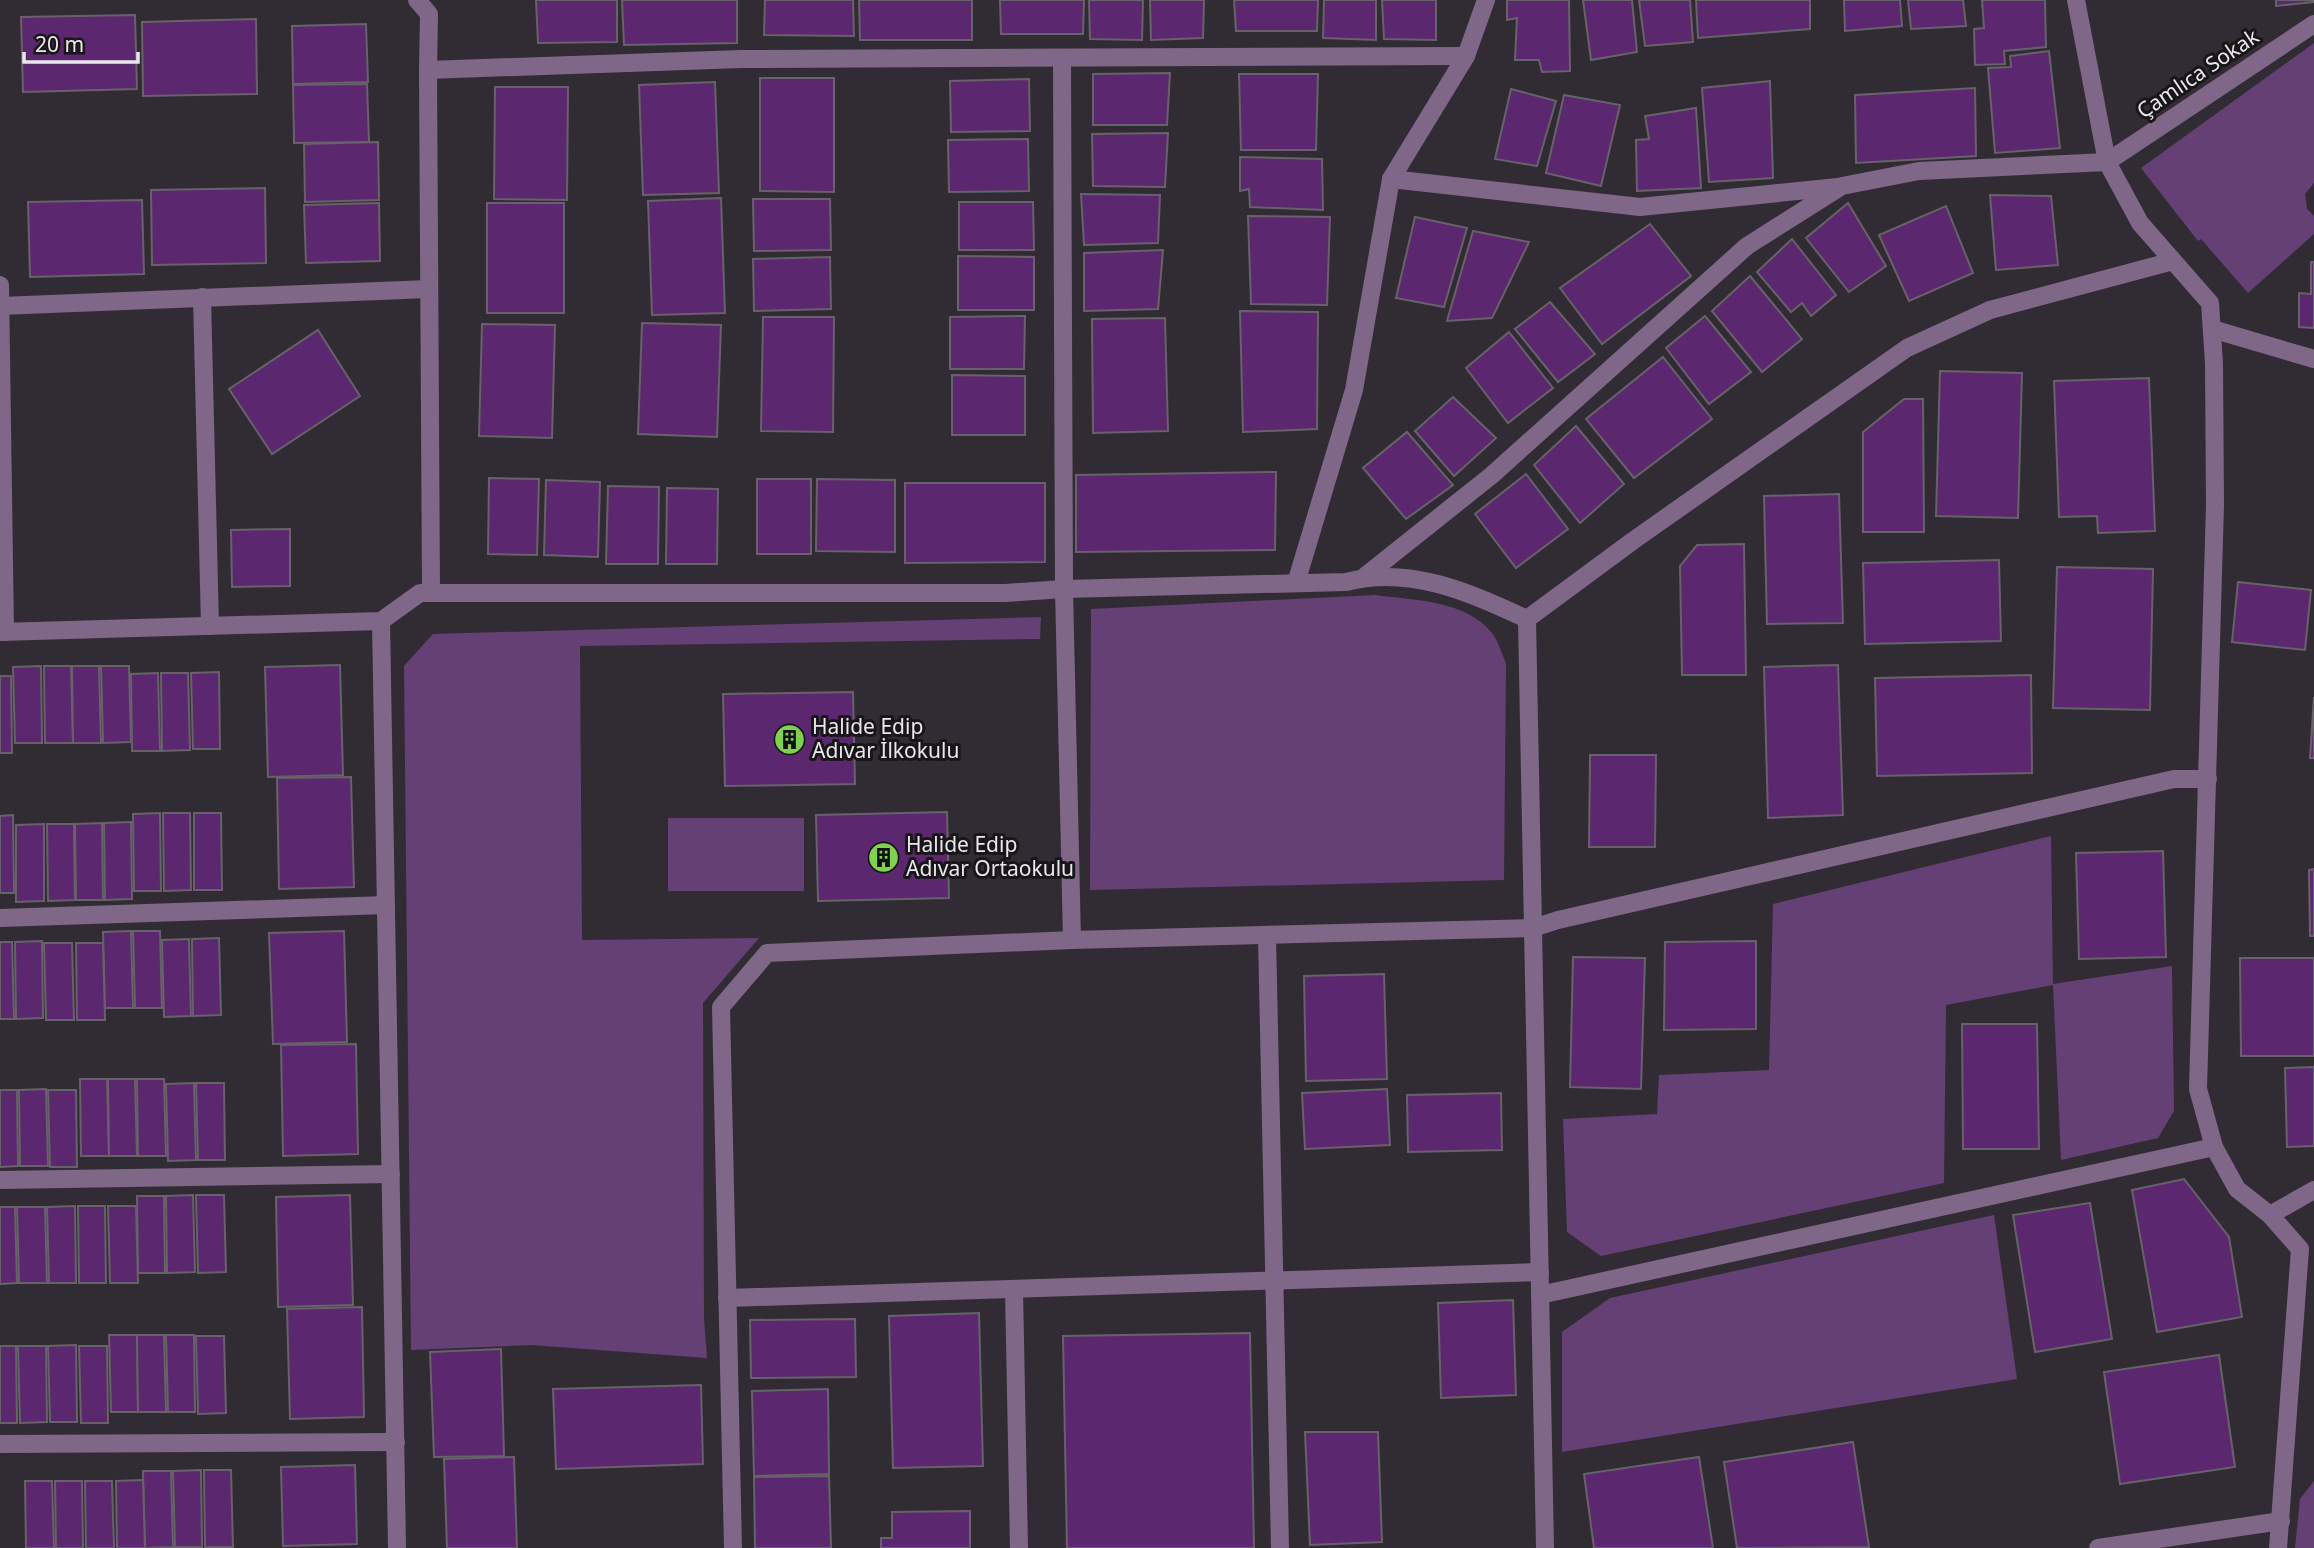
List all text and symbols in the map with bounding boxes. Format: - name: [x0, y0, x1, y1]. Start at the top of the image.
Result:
- scale bar: [24, 21, 138, 65]
- street label: Çamlıca Sokak: [2131, 22, 2264, 124]
- text: 20 m: [35, 30, 84, 58]
- place label: Halide Edip Adıvar İlkokulu: [812, 712, 959, 764]
- building icon: Halide Edip Adıvar İlkokulu: [772, 722, 806, 756]
- place label: Halide Edip Adıvar Ortaokulu: [906, 830, 1074, 882]
- building icon: Halide Edip Adıvar Ortaokulu: [866, 840, 900, 874]

